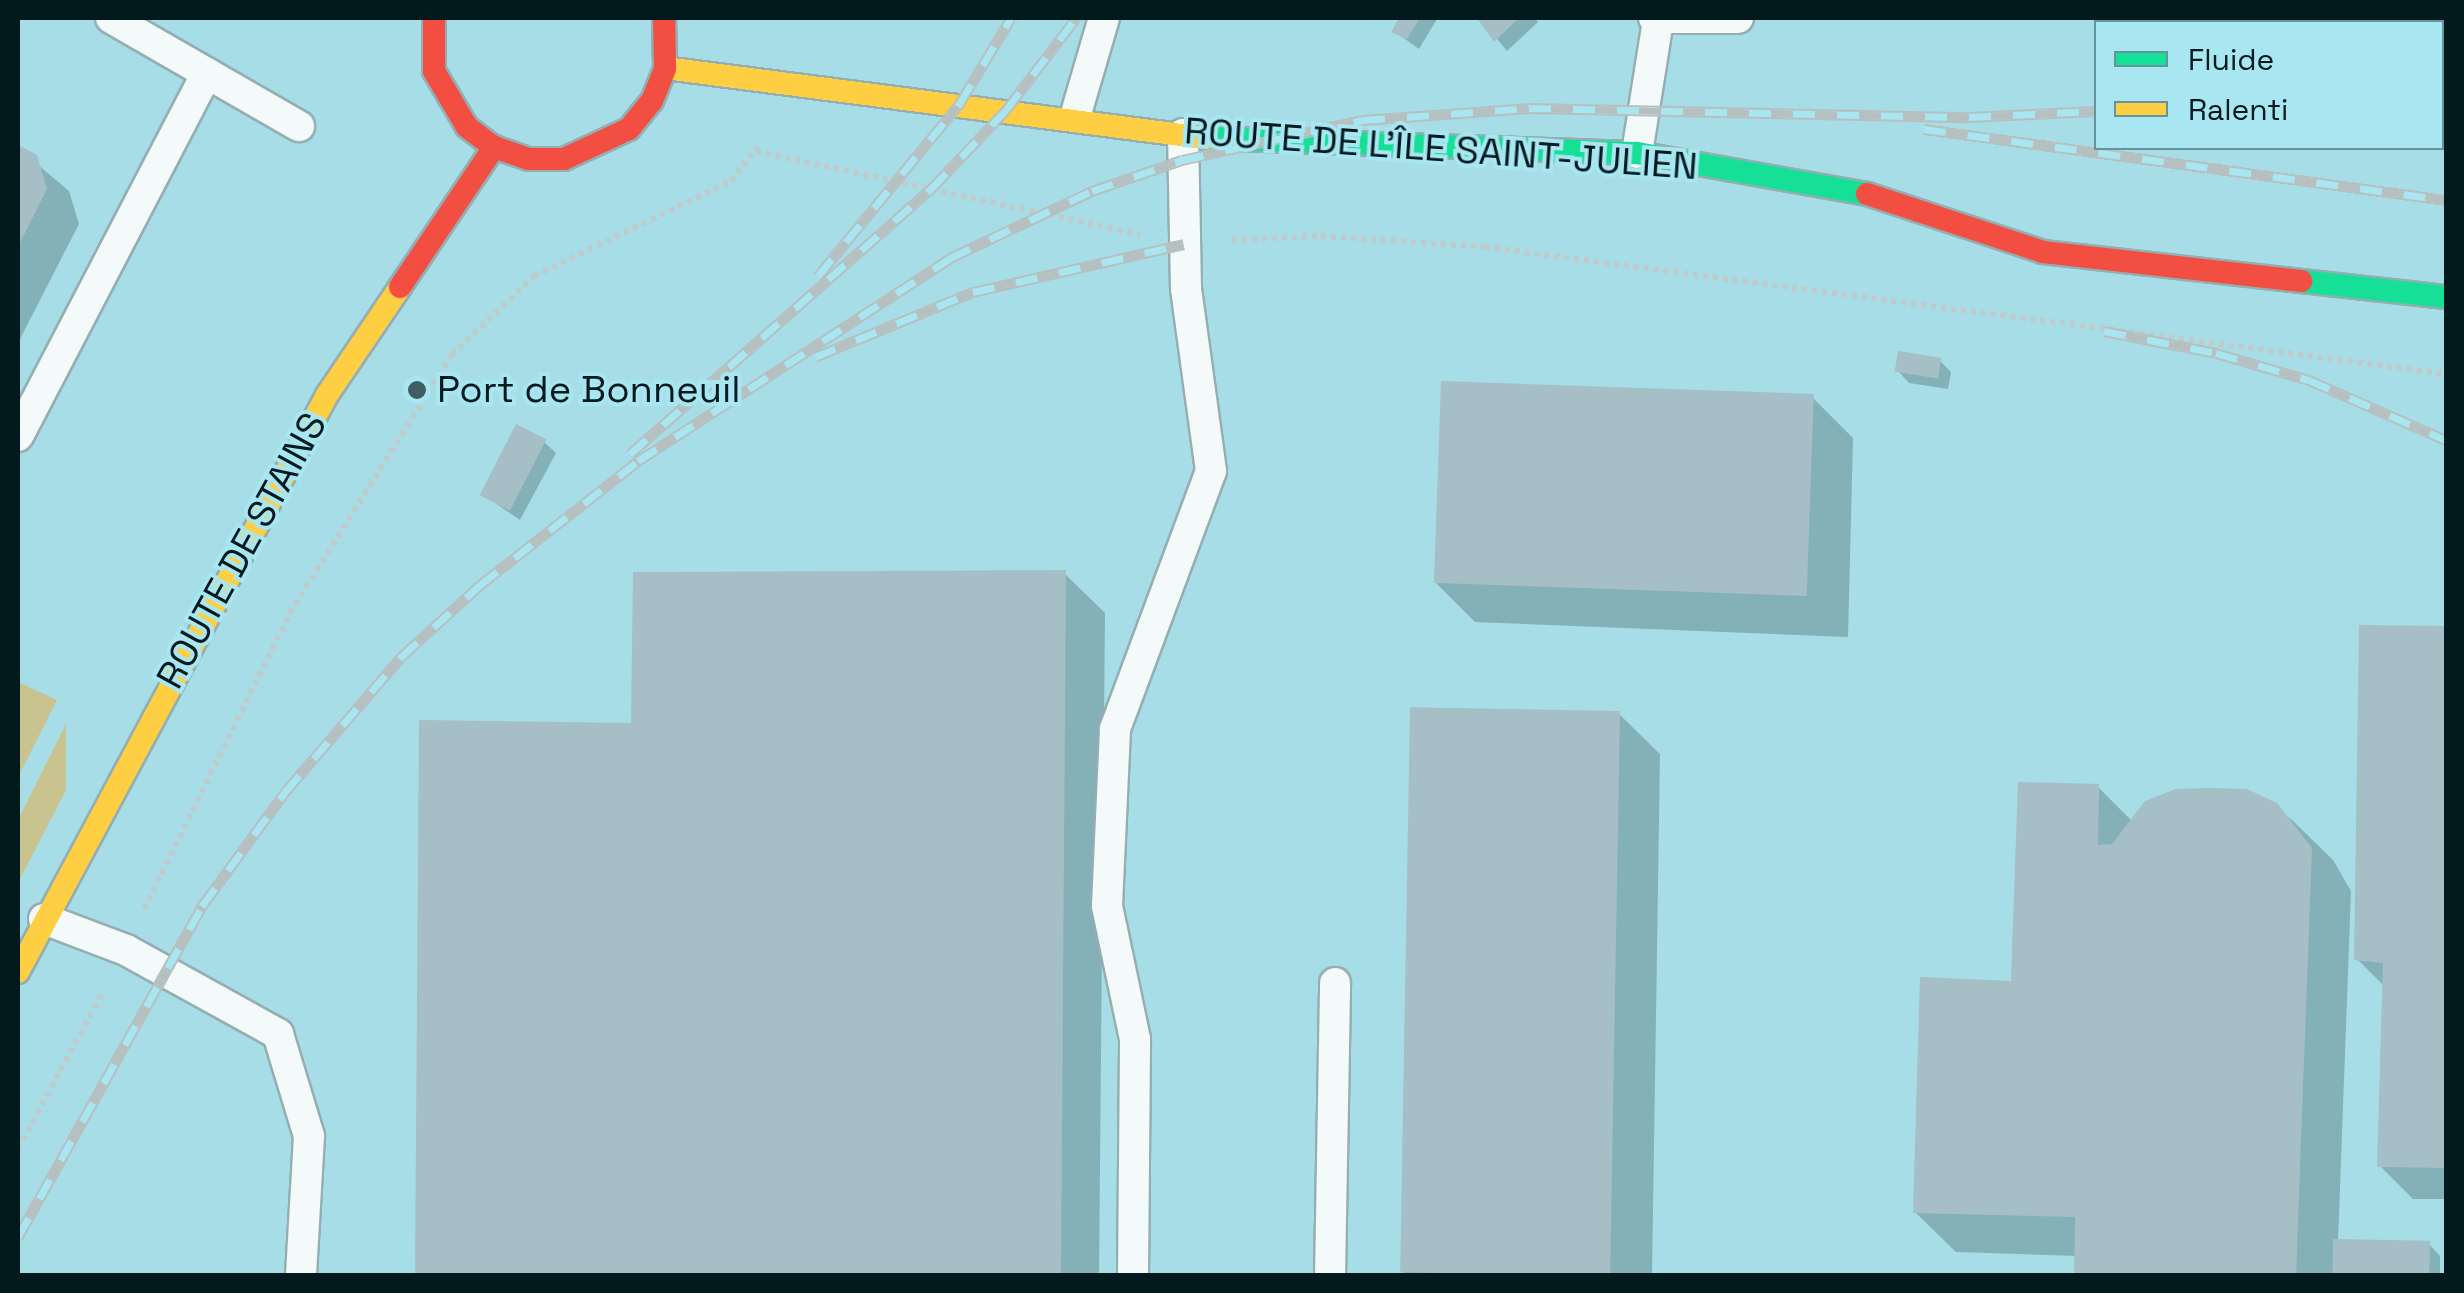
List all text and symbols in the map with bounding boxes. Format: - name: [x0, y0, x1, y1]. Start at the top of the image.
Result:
- legend: [2094, 20, 2444, 150]
- text: Fluide: [2188, 40, 2274, 79]
- text: Ralenti: [2188, 90, 2288, 129]
- street label: ROUTE DE L'ÎLE SAINT-JULIEN: [1183, 108, 1699, 190]
- place label: Port de Bonneuil: [437, 367, 741, 413]
- marker: Port de Bonneuil: [406, 379, 428, 401]
- street label: ROUTE DE STAINS: [147, 405, 337, 697]

